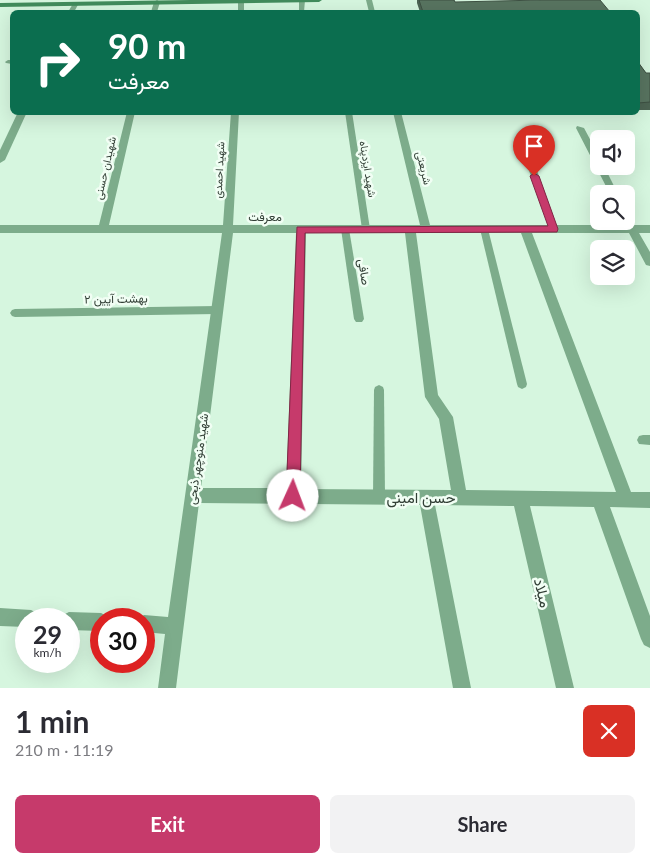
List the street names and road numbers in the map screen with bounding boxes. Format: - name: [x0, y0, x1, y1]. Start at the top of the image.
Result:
- street label: شهیدان حسنی: [91, 135, 119, 201]
- street label: شهید ایزدپناه: [356, 140, 379, 199]
- street label: شهید احمدی: [211, 141, 227, 199]
- street label: شریعتی: [413, 150, 435, 186]
- street label: معرفت: [248, 209, 282, 225]
- street label: صافی: [354, 258, 374, 286]
- street label: بهشت آیین ۲: [84, 290, 148, 308]
- street label: شهید منوچهر ذبحی: [184, 412, 212, 506]
- street label: حسن امینی: [386, 488, 456, 508]
- street label: میلاد: [530, 576, 555, 609]

